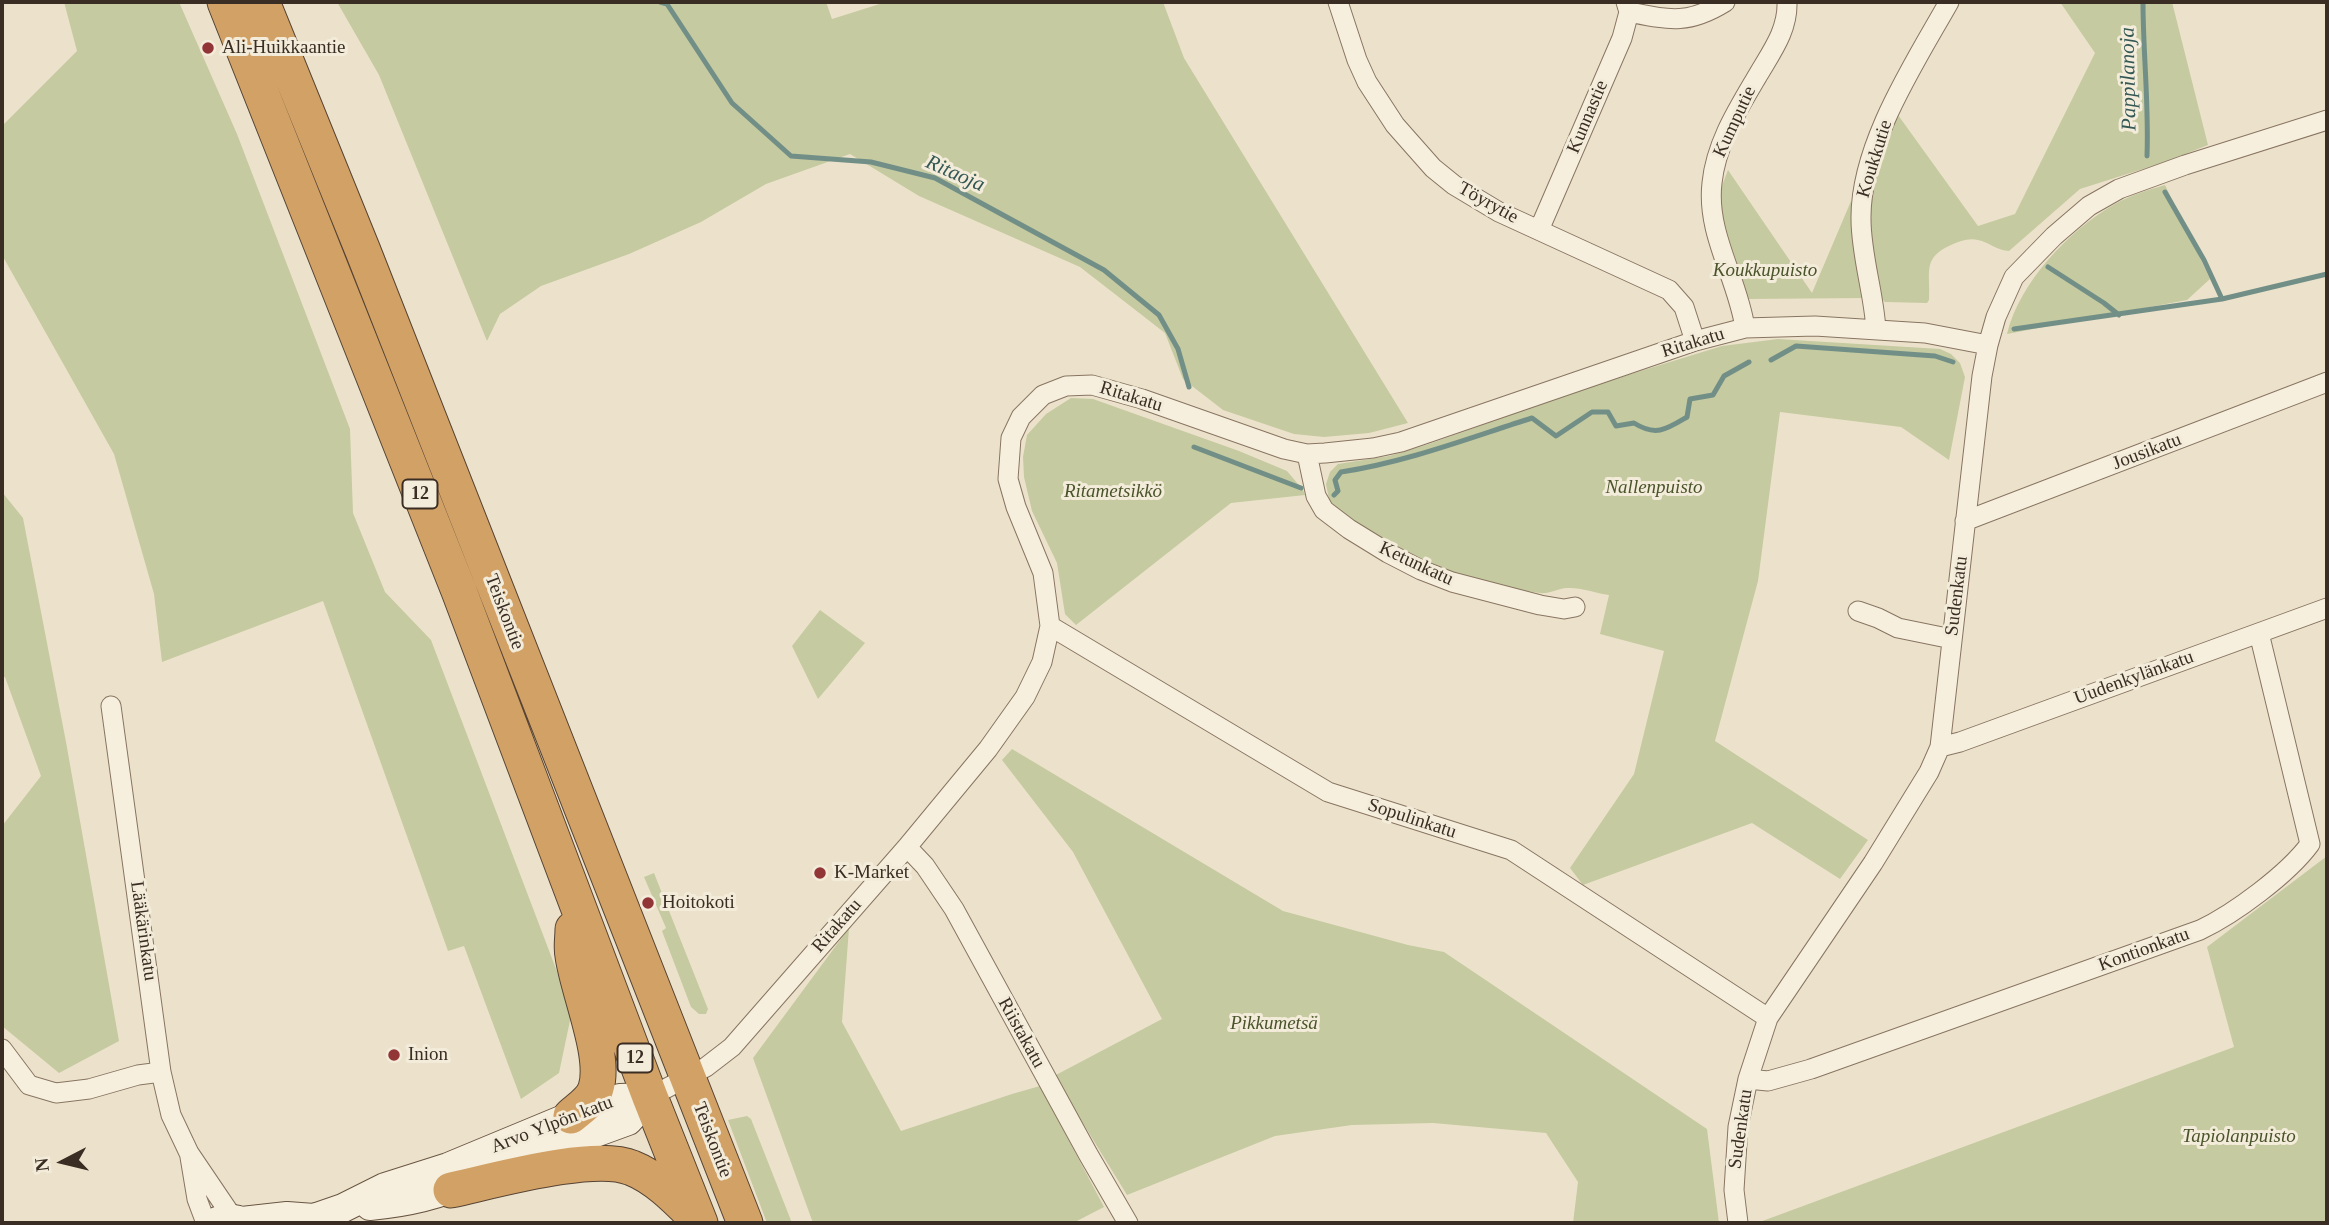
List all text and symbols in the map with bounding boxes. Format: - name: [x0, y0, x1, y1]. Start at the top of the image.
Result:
- water label: Pappilanoja: [2115, 27, 2143, 131]
- place label: Ali-Huikkaantie: [222, 37, 345, 59]
- marker: Ali-Huikkaantie: [200, 40, 216, 56]
- street label: Kunnastie: [1562, 77, 1614, 157]
- street label: Kumputie: [1709, 83, 1761, 161]
- street label: Koukkutie: [1852, 117, 1898, 201]
- water label: Ritaoja: [922, 150, 988, 198]
- street label: Töyrytie: [1454, 177, 1522, 229]
- park label: Koukkupuisto: [1713, 260, 1817, 282]
- street label: Ritakatu: [1659, 323, 1727, 363]
- street label: Ritakatu: [1097, 377, 1165, 417]
- street label: Jousikatu: [2109, 428, 2185, 476]
- park label: Nallenpuisto: [1605, 477, 1703, 499]
- road number: 12: [402, 480, 438, 508]
- park label: Ritametsikkö: [1064, 481, 1162, 503]
- street label: Ketunkatu: [1375, 537, 1457, 591]
- street label: Sudenkatu: [1941, 555, 1973, 637]
- street label: Teiskontie: [479, 571, 529, 653]
- street label: Uudenkylänkatu: [2071, 646, 2197, 710]
- street label: Sopulinkatu: [1365, 794, 1459, 844]
- place label: K-Market: [834, 862, 909, 884]
- marker: K-Market: [812, 865, 828, 881]
- street label: Lääkärinkatu: [125, 880, 161, 982]
- place label: Hoitokoti: [662, 892, 735, 914]
- street label: Ritakatu: [807, 894, 867, 958]
- marker: Hoitokoti: [640, 895, 656, 911]
- street label: Kontionkatu: [2095, 923, 2193, 977]
- street label: Riistakatu: [992, 994, 1050, 1072]
- park label: Pikkumetsä: [1230, 1013, 1318, 1035]
- place label: Inion: [408, 1044, 448, 1066]
- road number: 12: [618, 1044, 652, 1072]
- marker: Inion: [386, 1047, 402, 1063]
- street label: Sudenkatu: [1724, 1088, 1758, 1170]
- street label: Arvo Ylpön katu: [488, 1091, 616, 1159]
- street label: Teiskontie: [687, 1099, 737, 1181]
- park label: Tapiolanpuisto: [2182, 1126, 2296, 1148]
- north arrow: [28, 1127, 98, 1197]
- text: N: [30, 1157, 53, 1173]

